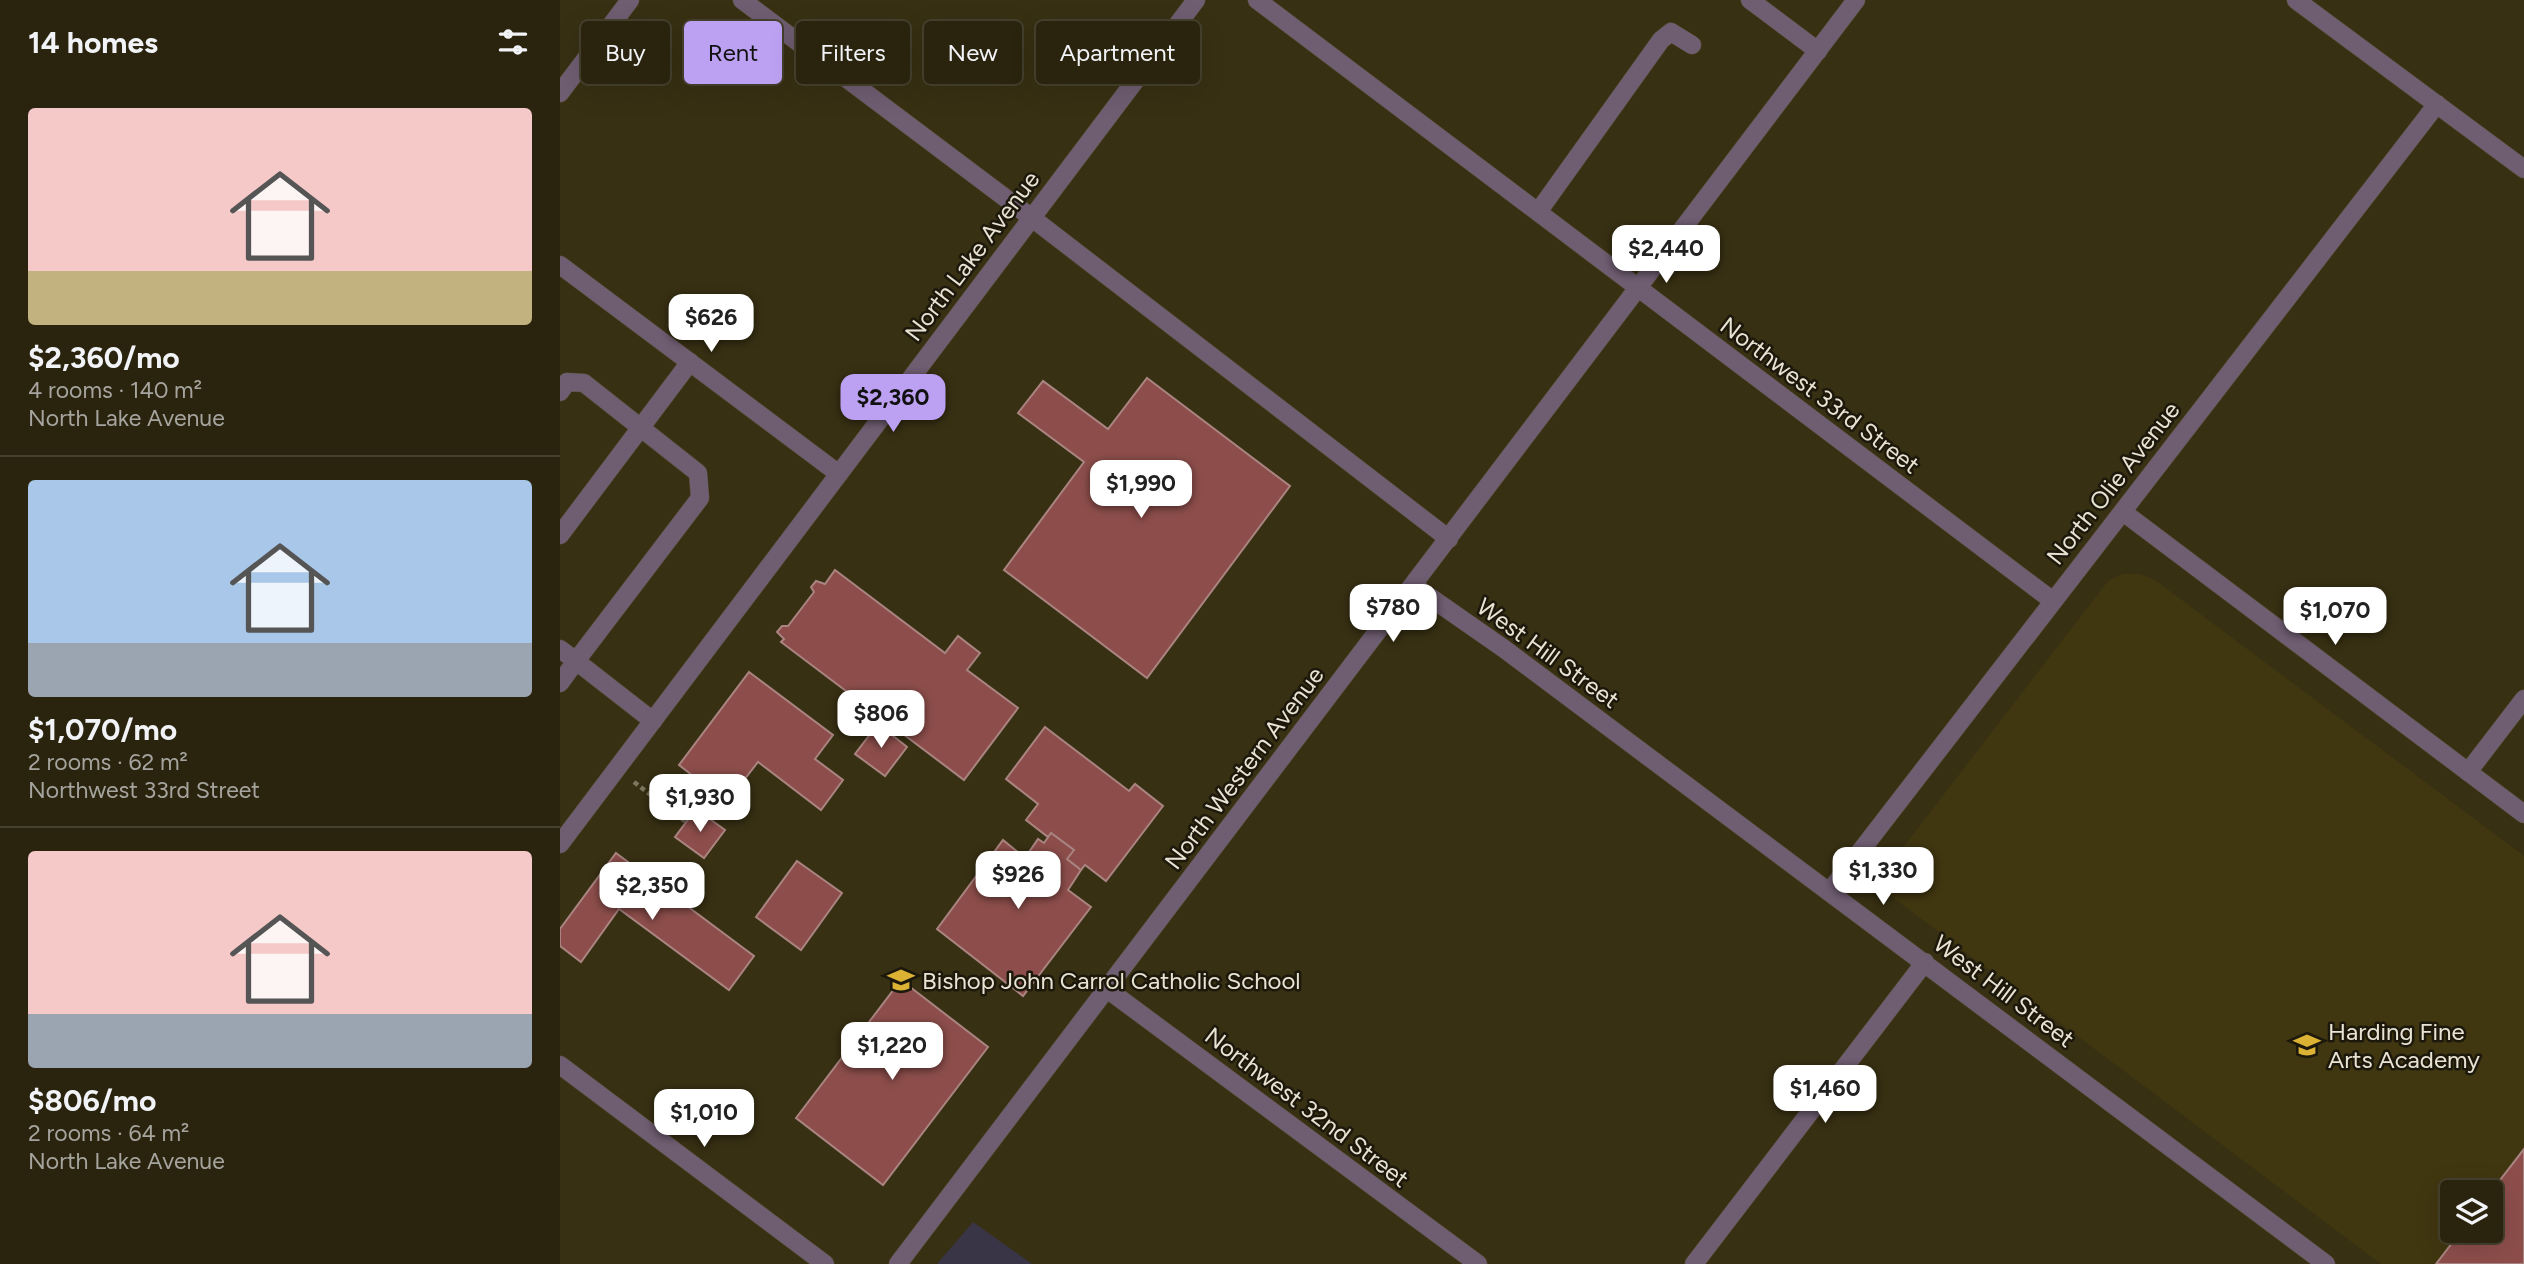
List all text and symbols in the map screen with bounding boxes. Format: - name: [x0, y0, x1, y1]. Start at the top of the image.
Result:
- chip: Buy: [581, 21, 670, 84]
- chip: Rent: [684, 21, 782, 84]
- chip: Filters: [796, 21, 910, 84]
- chip: New: [924, 21, 1022, 84]
- chip: Apartment: [1036, 21, 1200, 84]
- icon: filters: [494, 23, 532, 61]
- text: 14 homes: [28, 24, 158, 61]
- icon: home: [217, 153, 343, 279]
- street label: North Lake Avenue: [899, 165, 1045, 347]
- pin: $2,440: [1609, 226, 1723, 285]
- text: $2,440: [1628, 234, 1704, 262]
- pin: $626: [670, 294, 752, 354]
- text: $626: [685, 303, 737, 331]
- street label: Northwest 33rd Street: [1715, 311, 1925, 479]
- text: $2,360/mo: [28, 339, 180, 376]
- pin: $2,360: [836, 374, 950, 434]
- text: 4 rooms · 140 m²: [28, 376, 202, 404]
- text: $2,360: [856, 383, 930, 411]
- street label: North Olie Avenue: [2040, 396, 2186, 570]
- text: North Lake Avenue: [28, 404, 225, 432]
- pin: $1,990: [1084, 461, 1198, 520]
- text: $1,990: [1106, 469, 1176, 497]
- icon: home: [217, 525, 343, 651]
- pin: $780: [1352, 584, 1434, 644]
- pin: $1,070: [2278, 588, 2392, 647]
- street label: West Hill Street: [1471, 592, 1625, 714]
- text: $780: [1366, 593, 1420, 621]
- text: $1,070: [2300, 596, 2370, 624]
- street label: North Western Avenue: [1158, 661, 1330, 875]
- pin: $806: [840, 690, 922, 750]
- text: $806: [853, 699, 909, 727]
- text: $1,070/mo: [28, 711, 177, 748]
- text: 2 rooms · 62 m²: [28, 748, 188, 776]
- pin: $1,930: [643, 774, 757, 834]
- text: Northwest 33rd Street: [28, 776, 260, 804]
- text: $1,930: [665, 783, 735, 811]
- pin: $1,330: [1826, 848, 1940, 907]
- pin: $926: [977, 852, 1059, 911]
- text: $1,330: [1849, 856, 1917, 884]
- text: $926: [992, 860, 1044, 888]
- pin: $2,350: [595, 862, 709, 922]
- text: $2,350: [615, 871, 689, 899]
- icon: home: [217, 896, 343, 1022]
- street label: West Hill Street: [1928, 929, 2080, 1053]
- school or university icon: Bishop John Carrol Catholic School: [886, 965, 916, 995]
- place label: Bishop John Carrol Catholic School: [922, 966, 1301, 995]
- place label: Harding Fine Arts Academy: [2328, 1017, 2480, 1074]
- street label: Northwest 32nd Street: [1199, 1021, 1415, 1193]
- pin: $1,220: [835, 1023, 949, 1082]
- school or university icon: Harding Fine Arts Academy: [2292, 1030, 2322, 1060]
- text: $1,220: [857, 1031, 927, 1059]
- pin: $1,460: [1768, 1066, 1882, 1125]
- text: $1,460: [1789, 1074, 1861, 1102]
- text: $806/mo: [28, 1082, 156, 1119]
- pin: $1,010: [647, 1090, 761, 1149]
- text: $1,010: [670, 1098, 738, 1126]
- text: 2 rooms · 64 m²: [28, 1119, 189, 1147]
- text: North Lake Avenue: [28, 1147, 225, 1175]
- map controls: [2440, 1180, 2503, 1243]
- button: layers: [2440, 1180, 2503, 1243]

